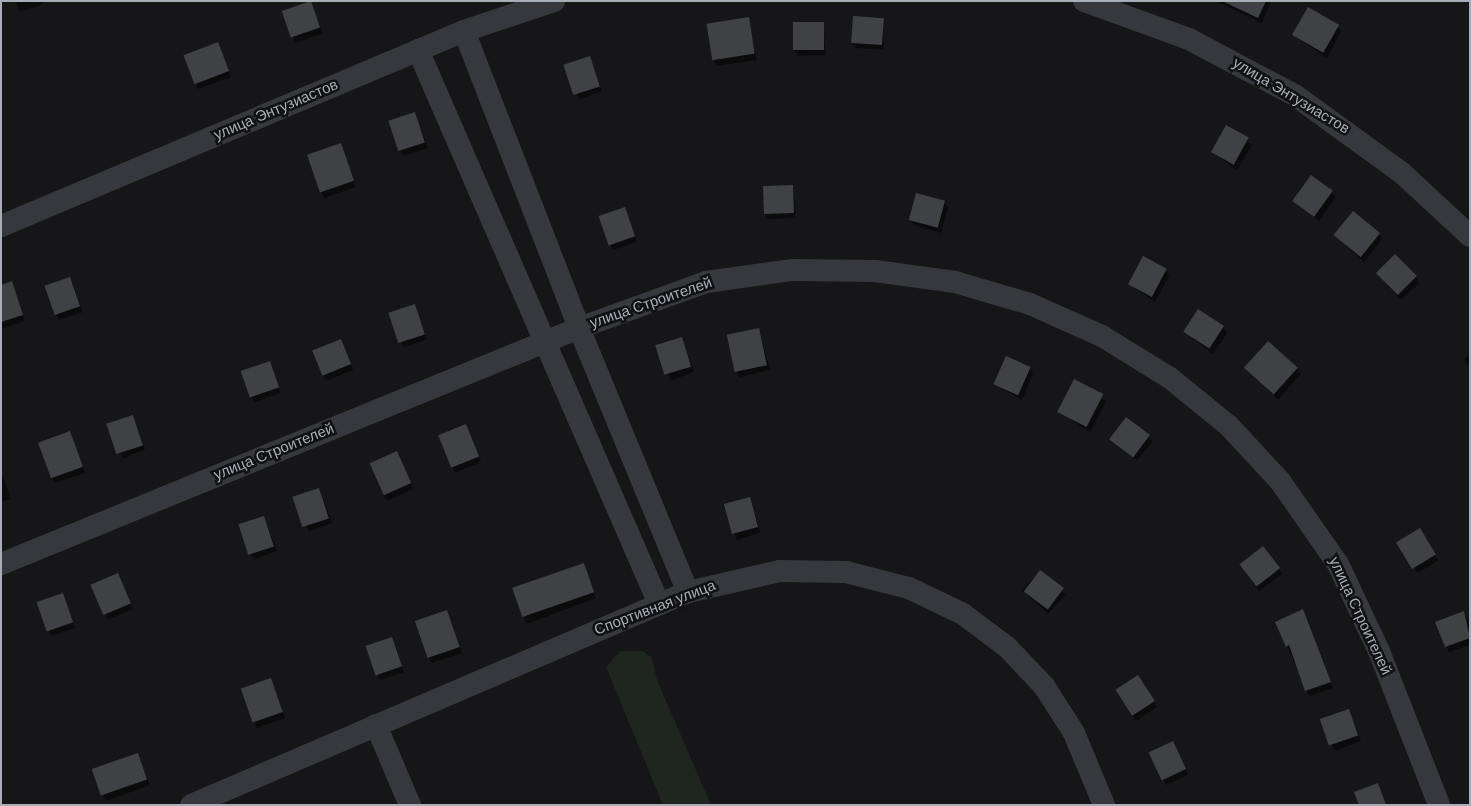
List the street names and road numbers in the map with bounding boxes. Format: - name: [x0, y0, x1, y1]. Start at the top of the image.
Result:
- street label: улица Энтузиастов: [1229, 54, 1353, 138]
- street label: улица Энтузиастов: [211, 76, 341, 144]
- street label: улица Строителей: [588, 274, 714, 332]
- street label: улица Строителей: [211, 420, 337, 484]
- street label: улица Строителей: [1325, 554, 1395, 678]
- street label: Спортивная улица: [592, 577, 718, 639]

